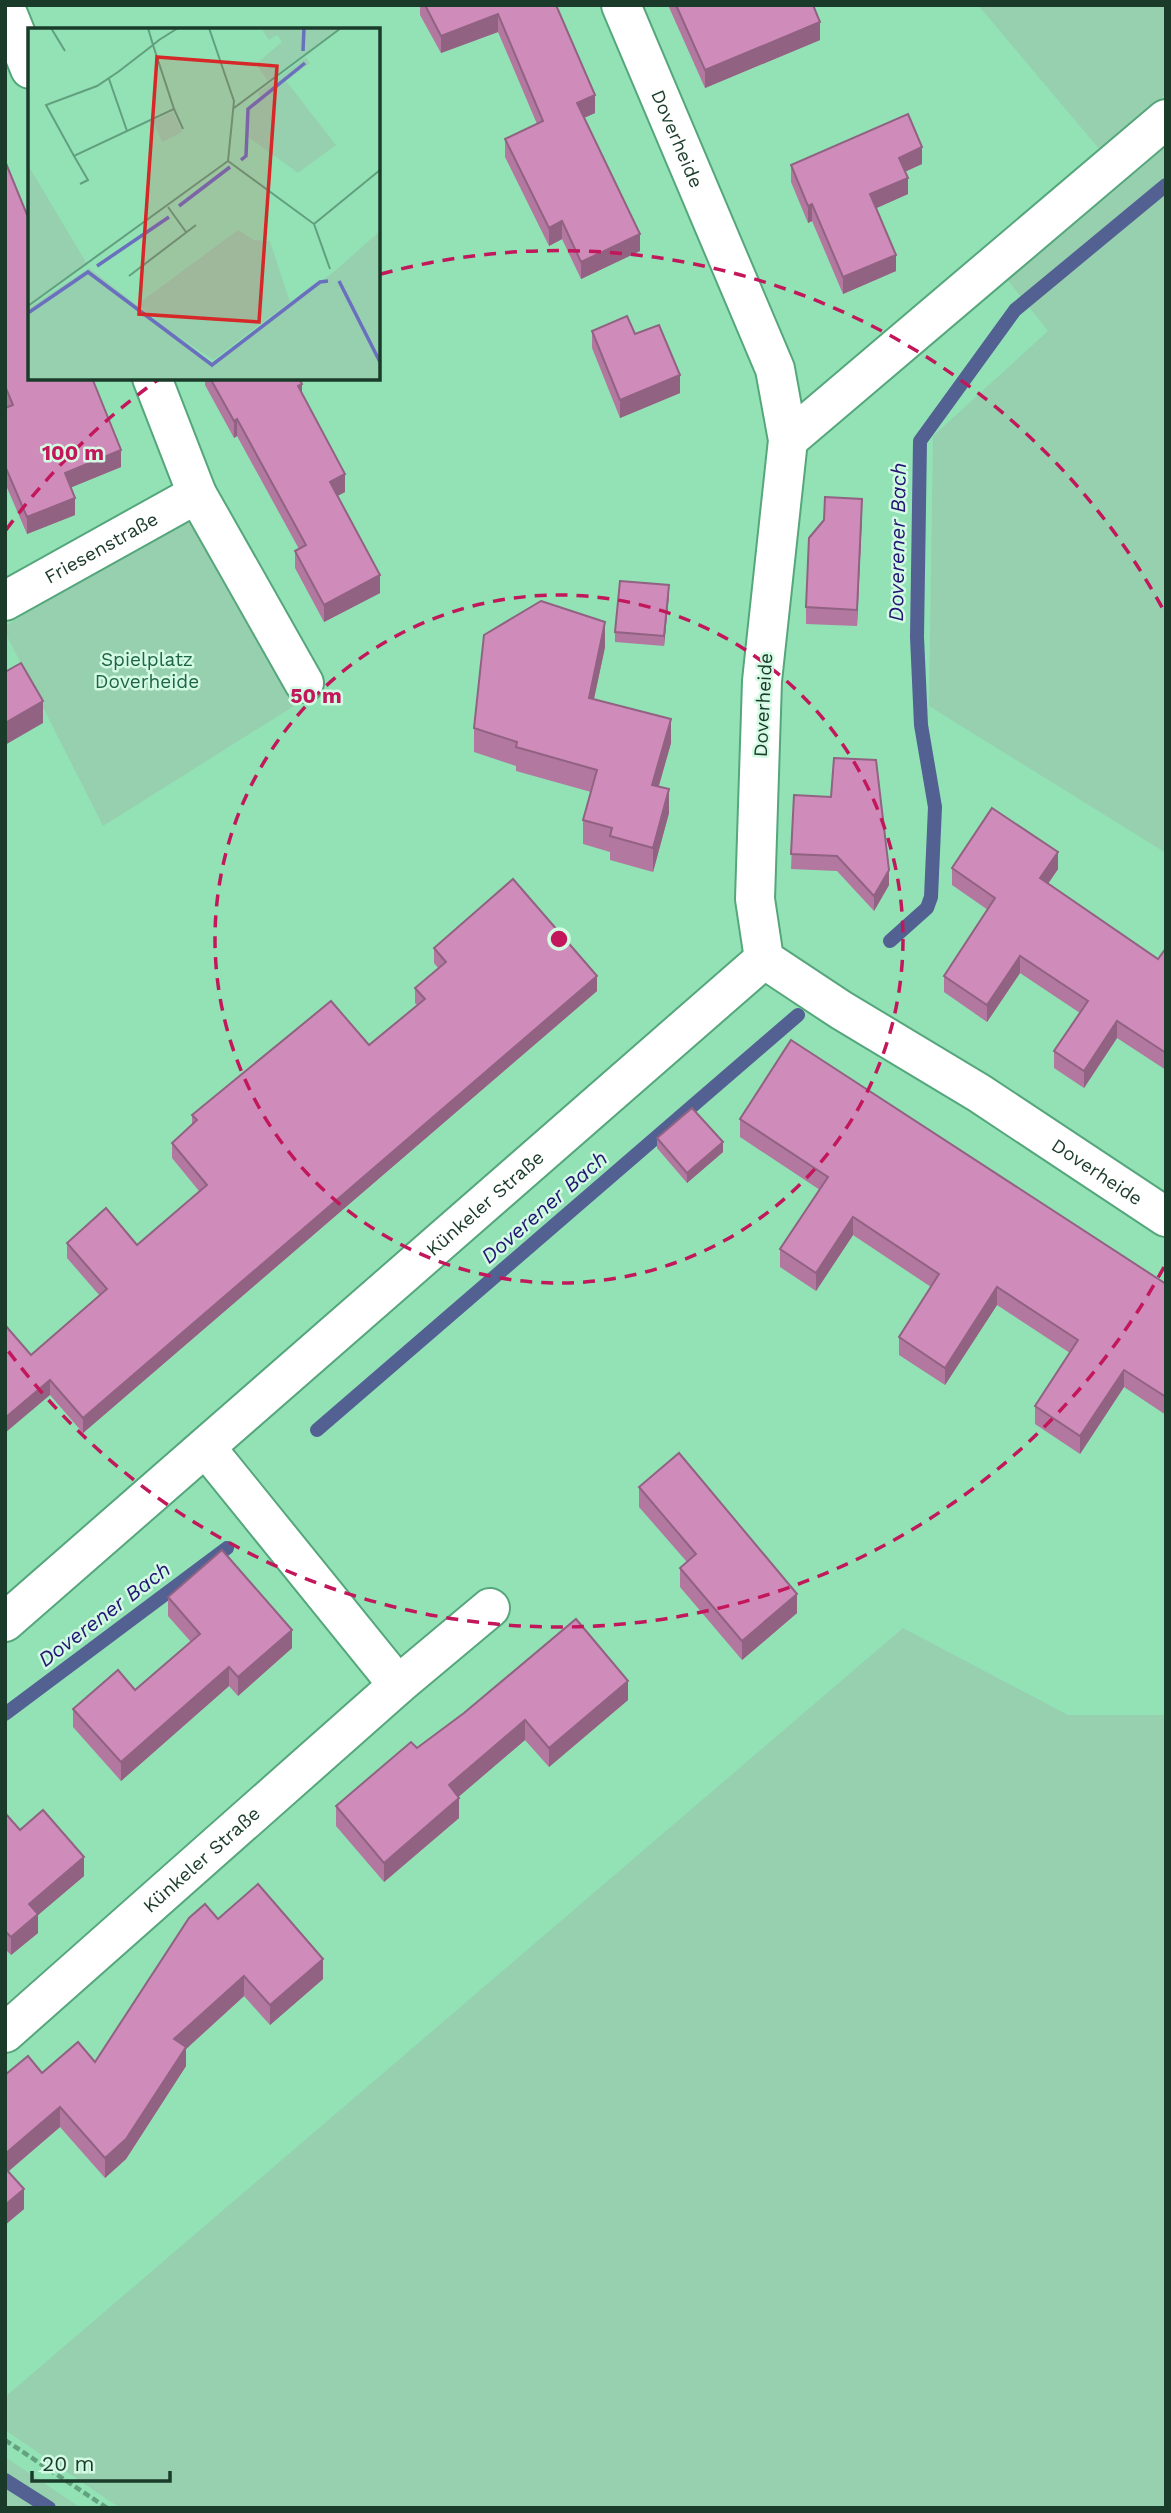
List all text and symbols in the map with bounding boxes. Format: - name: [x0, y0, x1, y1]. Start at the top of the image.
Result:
- inset map: [28, 28, 380, 380]
- street label: Doverheide: [647, 86, 708, 191]
- text: 100 m: [42, 440, 104, 465]
- water label: Doverener Bach: [883, 462, 911, 622]
- street label: Friesenstraße: [40, 507, 162, 588]
- park label: Spielplatz Doverheide: [95, 648, 199, 693]
- street label: Doverheide: [749, 652, 777, 758]
- text: 50 m: [290, 683, 342, 708]
- centre of rings: [547, 927, 571, 951]
- street label: Doverheide: [1047, 1133, 1147, 1210]
- street label: Künkeler Straße: [421, 1145, 548, 1260]
- water label: Doverener Bach: [476, 1145, 612, 1269]
- water label: Doverener Bach: [33, 1556, 175, 1672]
- street label: Künkeler Straße: [138, 1801, 264, 1917]
- scale bar: [32, 2440, 170, 2484]
- text: 20 m: [42, 2451, 94, 2476]

